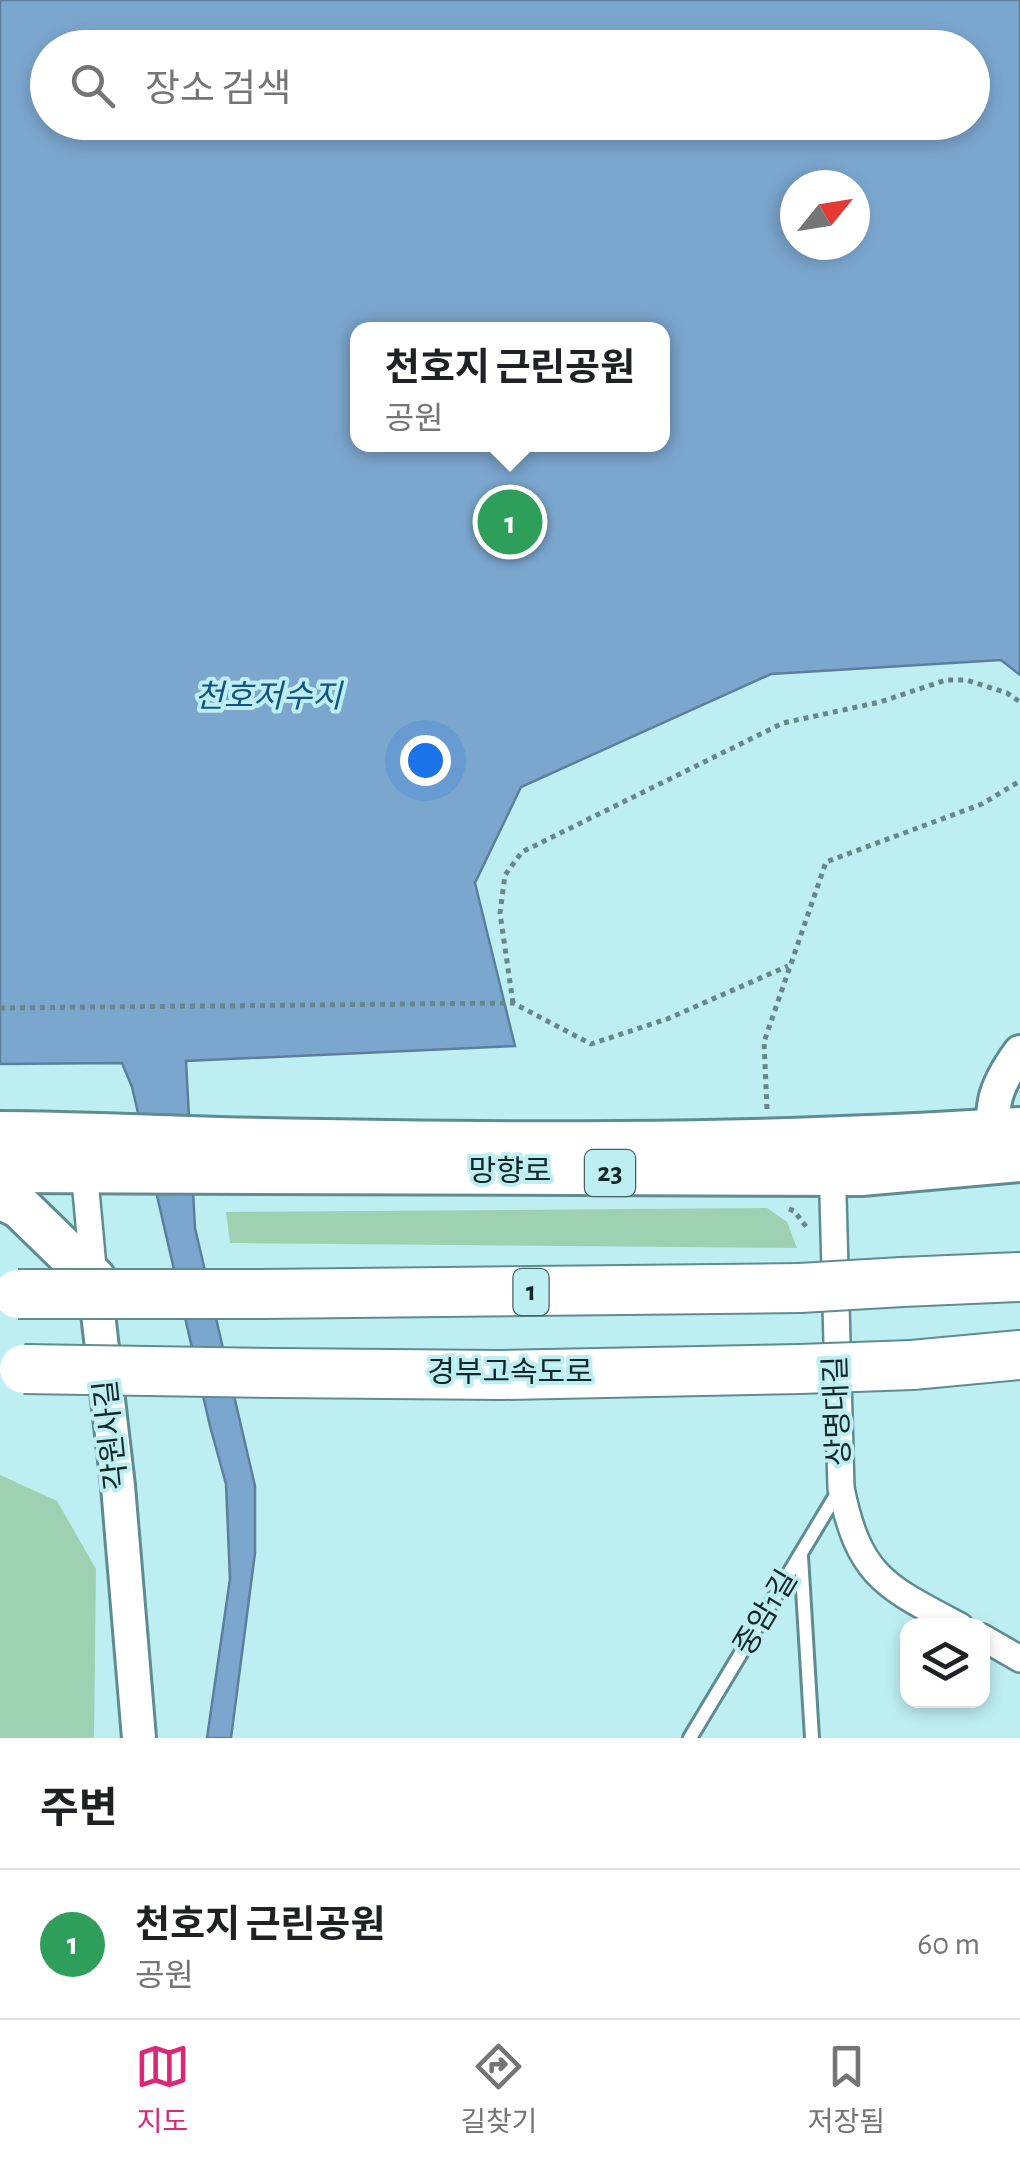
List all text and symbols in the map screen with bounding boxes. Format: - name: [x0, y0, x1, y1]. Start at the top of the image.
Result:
- search box: [30, 30, 990, 140]
- icon: search: [65, 58, 120, 113]
- text: 장소 검색: [145, 71, 291, 109]
- north arrow: [780, 170, 870, 260]
- popup: [350, 322, 670, 452]
- text: 천호지 근린공원: [385, 350, 635, 388]
- text: 공원: [385, 403, 444, 435]
- pin: 1: [478, 484, 542, 560]
- water label: 천호저수지: [194, 680, 344, 713]
- your location: [400, 735, 451, 786]
- road number: 23: [585, 1150, 635, 1196]
- street label: 망향로: [469, 1155, 551, 1187]
- road number: 1: [514, 1269, 548, 1315]
- street label: 상명대길: [820, 1355, 855, 1467]
- street label: 경부고속도로: [427, 1357, 593, 1388]
- street label: 각원사길: [90, 1379, 133, 1492]
- street label: 중암1길: [728, 1565, 803, 1661]
- map controls: [900, 1618, 990, 1708]
- button: layers: [900, 1618, 990, 1708]
- text: 주변: [40, 1788, 117, 1830]
- text: 천호지 근린공원: [135, 1907, 385, 1945]
- text: 1: [67, 1928, 78, 1960]
- text: 60 m: [917, 1928, 980, 1960]
- text: 공원: [135, 1960, 194, 1992]
- tab: 지도: [135, 2039, 190, 2140]
- tab: 길찾기: [460, 2039, 537, 2140]
- tab: 저장됨: [808, 2039, 885, 2140]

